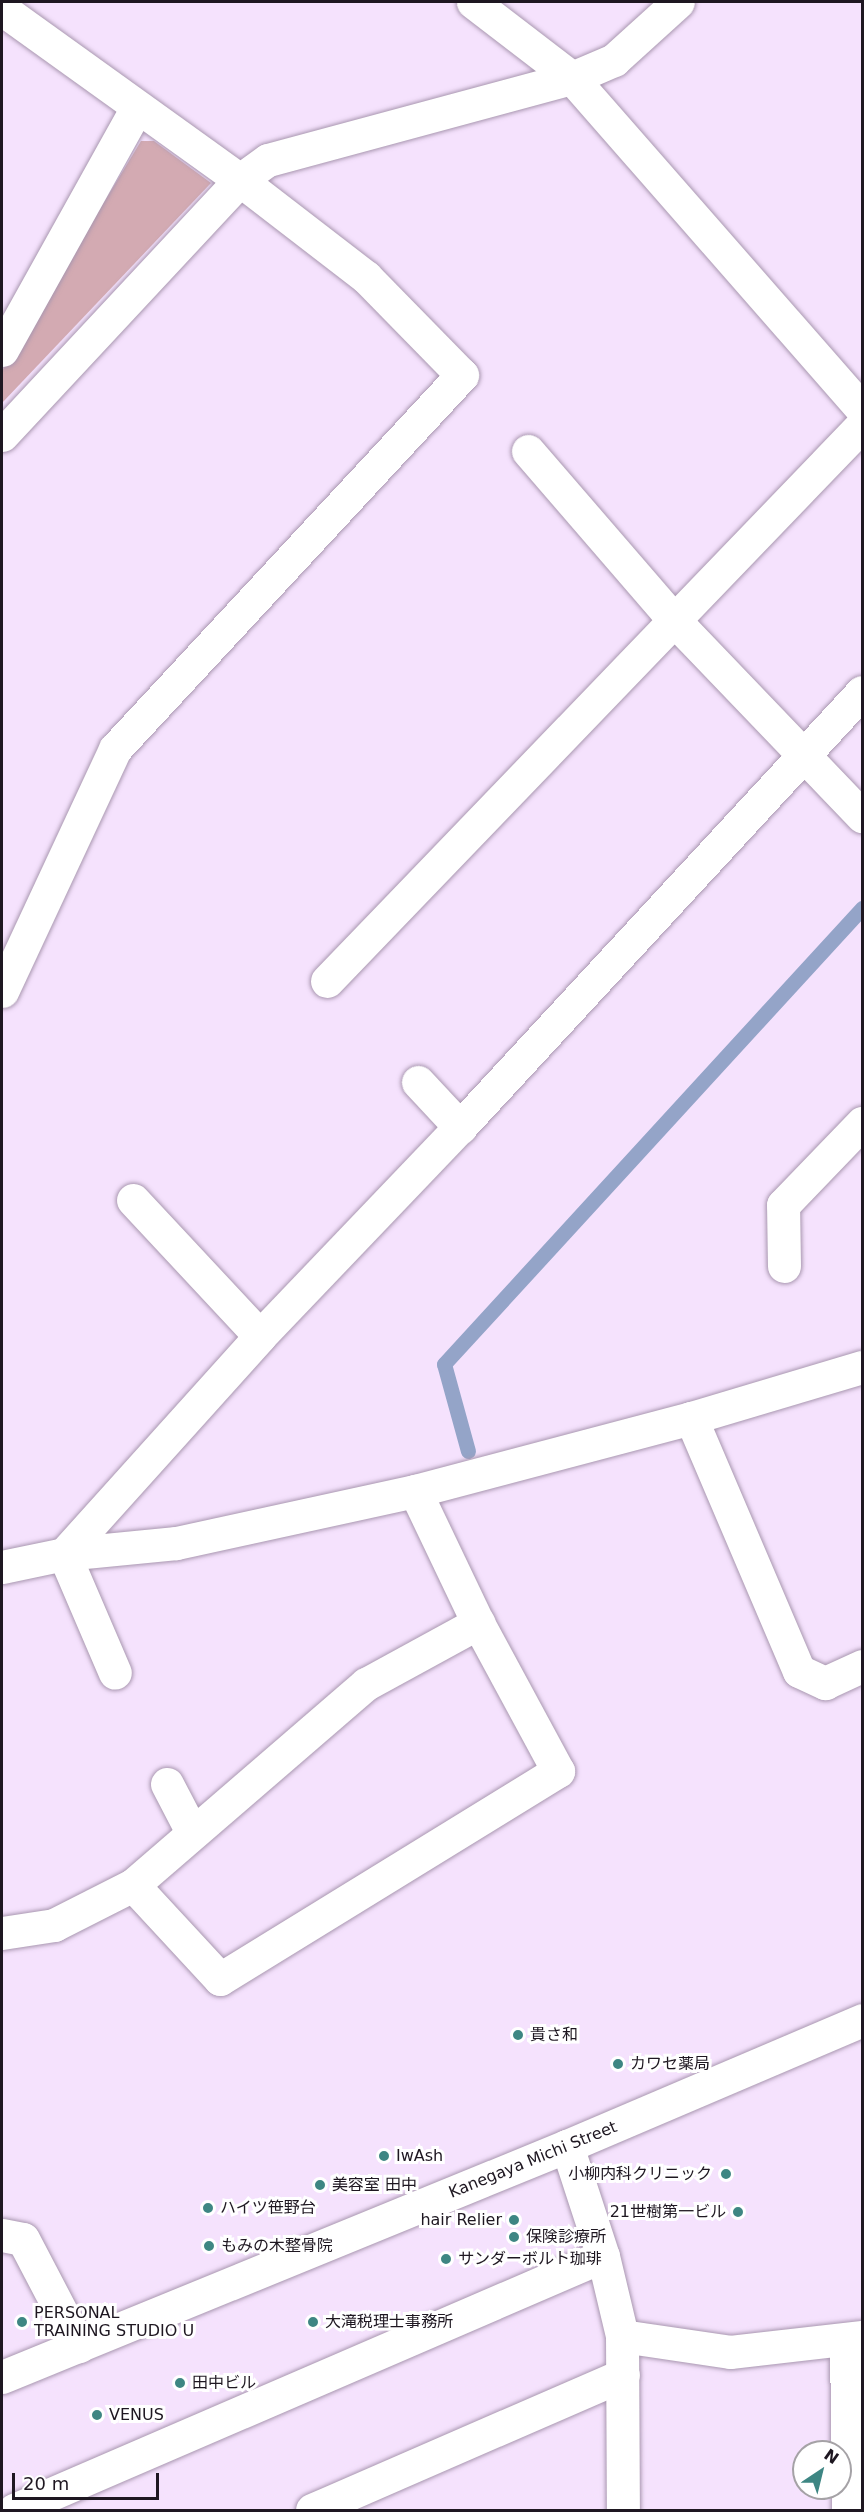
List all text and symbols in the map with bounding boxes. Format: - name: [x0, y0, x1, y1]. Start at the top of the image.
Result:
- place label: 貴さ和: [530, 2025, 578, 2045]
- marker: 貴さ和: [511, 2028, 525, 2042]
- place label: カワセ薬局: [630, 2054, 710, 2074]
- marker: カワセ薬局: [611, 2057, 625, 2071]
- street label: Kanegaya Michi Street: [446, 2117, 620, 2203]
- place label: IwAsh: [396, 2146, 443, 2166]
- marker: IwAsh: [377, 2149, 391, 2163]
- place label: 小柳内科クリニック: [568, 2164, 712, 2184]
- marker: 小柳内科クリニック: [717, 2165, 735, 2183]
- place label: 美容室 田中: [332, 2175, 417, 2195]
- marker: 美容室 田中: [313, 2178, 327, 2192]
- place label: ハイツ笹野台: [220, 2198, 316, 2218]
- marker: ハイツ笹野台: [201, 2201, 215, 2215]
- place label: 21世樹第一ビル: [610, 2202, 726, 2222]
- marker: 21世樹第一ビル: [731, 2205, 745, 2219]
- place label: hair Relier: [420, 2210, 502, 2230]
- marker: hair Relier: [507, 2213, 521, 2227]
- place label: 保険診療所: [526, 2227, 606, 2247]
- marker: 保険診療所: [507, 2230, 521, 2244]
- place label: もみの木整骨院: [221, 2236, 333, 2256]
- marker: もみの木整骨院: [202, 2239, 216, 2253]
- place label: サンダーボルト珈琲: [458, 2249, 602, 2269]
- marker: サンダーボルト珈琲: [439, 2252, 453, 2266]
- place label: PERSONAL TRAINING STUDIO U: [34, 2303, 194, 2341]
- place label: 大滝税理士事務所: [325, 2312, 453, 2332]
- marker: PERSONAL TRAINING STUDIO U: [15, 2315, 29, 2329]
- marker: 大滝税理士事務所: [306, 2315, 320, 2329]
- place label: 田中ビル: [192, 2373, 256, 2393]
- marker: 田中ビル: [173, 2376, 187, 2390]
- place label: VENUS: [109, 2405, 164, 2425]
- marker: VENUS: [90, 2408, 104, 2422]
- north arrow: [792, 2440, 852, 2500]
- text: N: [821, 2445, 842, 2468]
- scale bar: [15, 2461, 162, 2499]
- text: 20 m: [23, 2473, 69, 2494]

